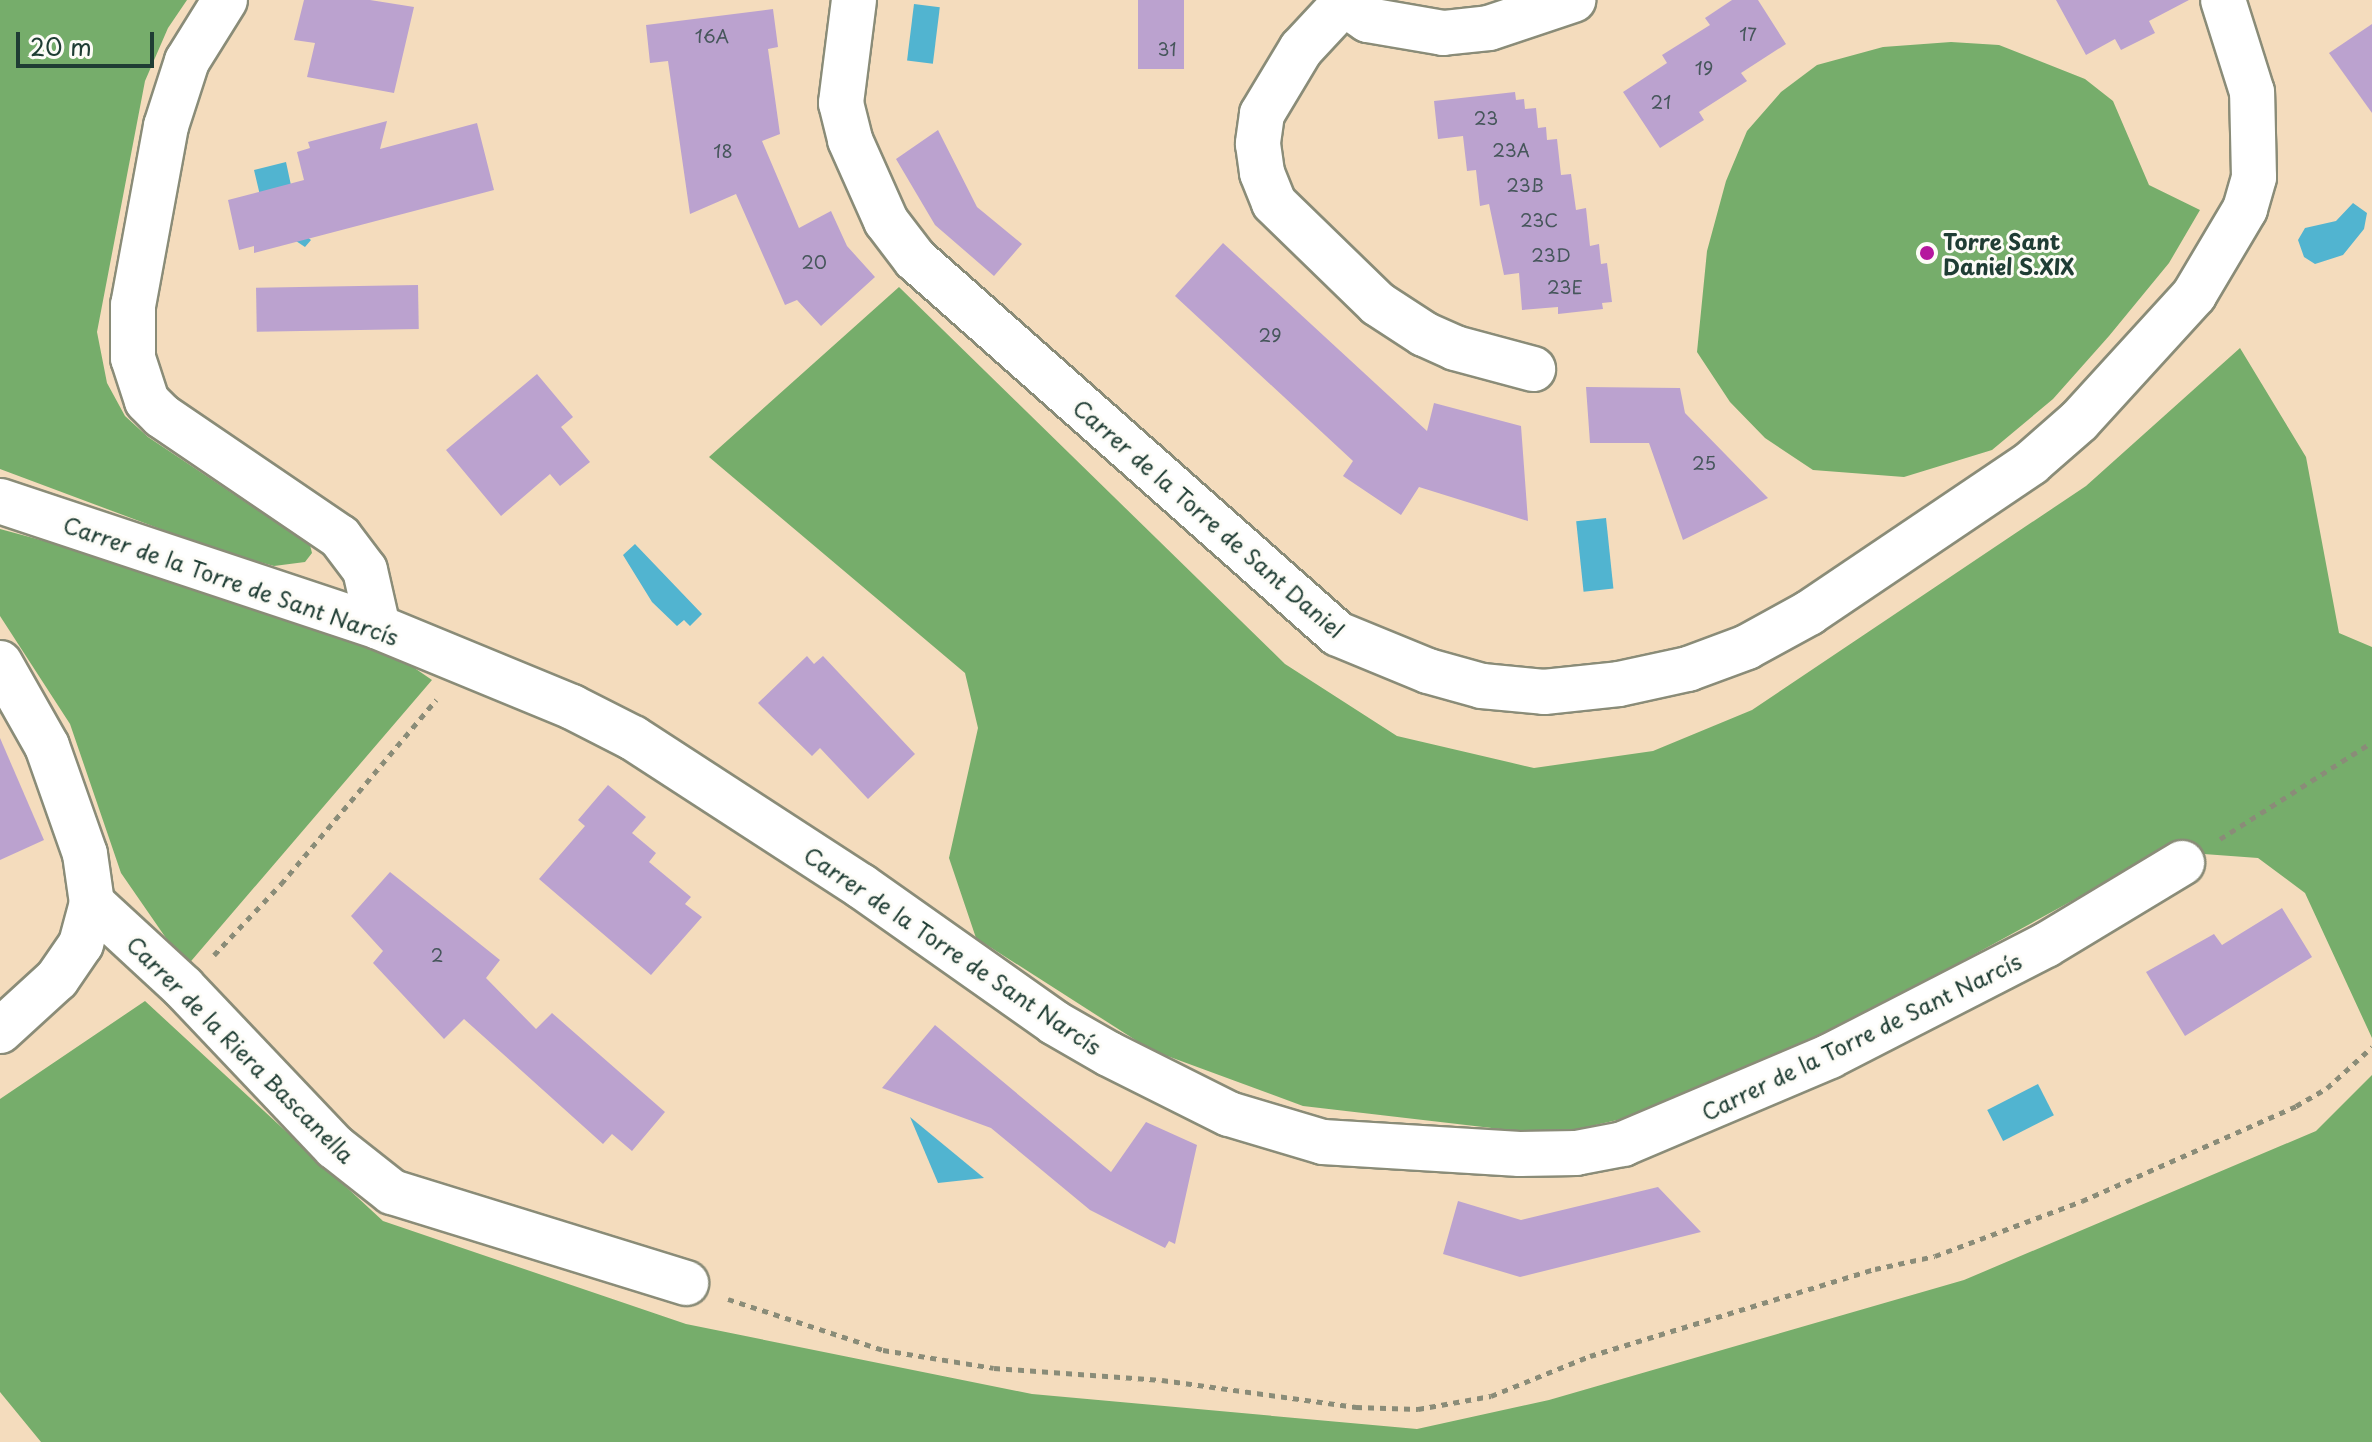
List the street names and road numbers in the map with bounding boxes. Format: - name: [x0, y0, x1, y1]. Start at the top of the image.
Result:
- street label: Carrer de la Torre de Sant Daniel: [1067, 392, 1351, 644]
- street label: Carrer de la Torre de Sant Narcís: [58, 509, 404, 651]
- street label: Carrer de la Torre de Sant Narcís: [798, 839, 1108, 1061]
- street label: Carrer de la Riera Bascanella: [120, 928, 362, 1170]
- street label: Carrer de la Torre de Sant Narcís: [1695, 946, 2027, 1126]

